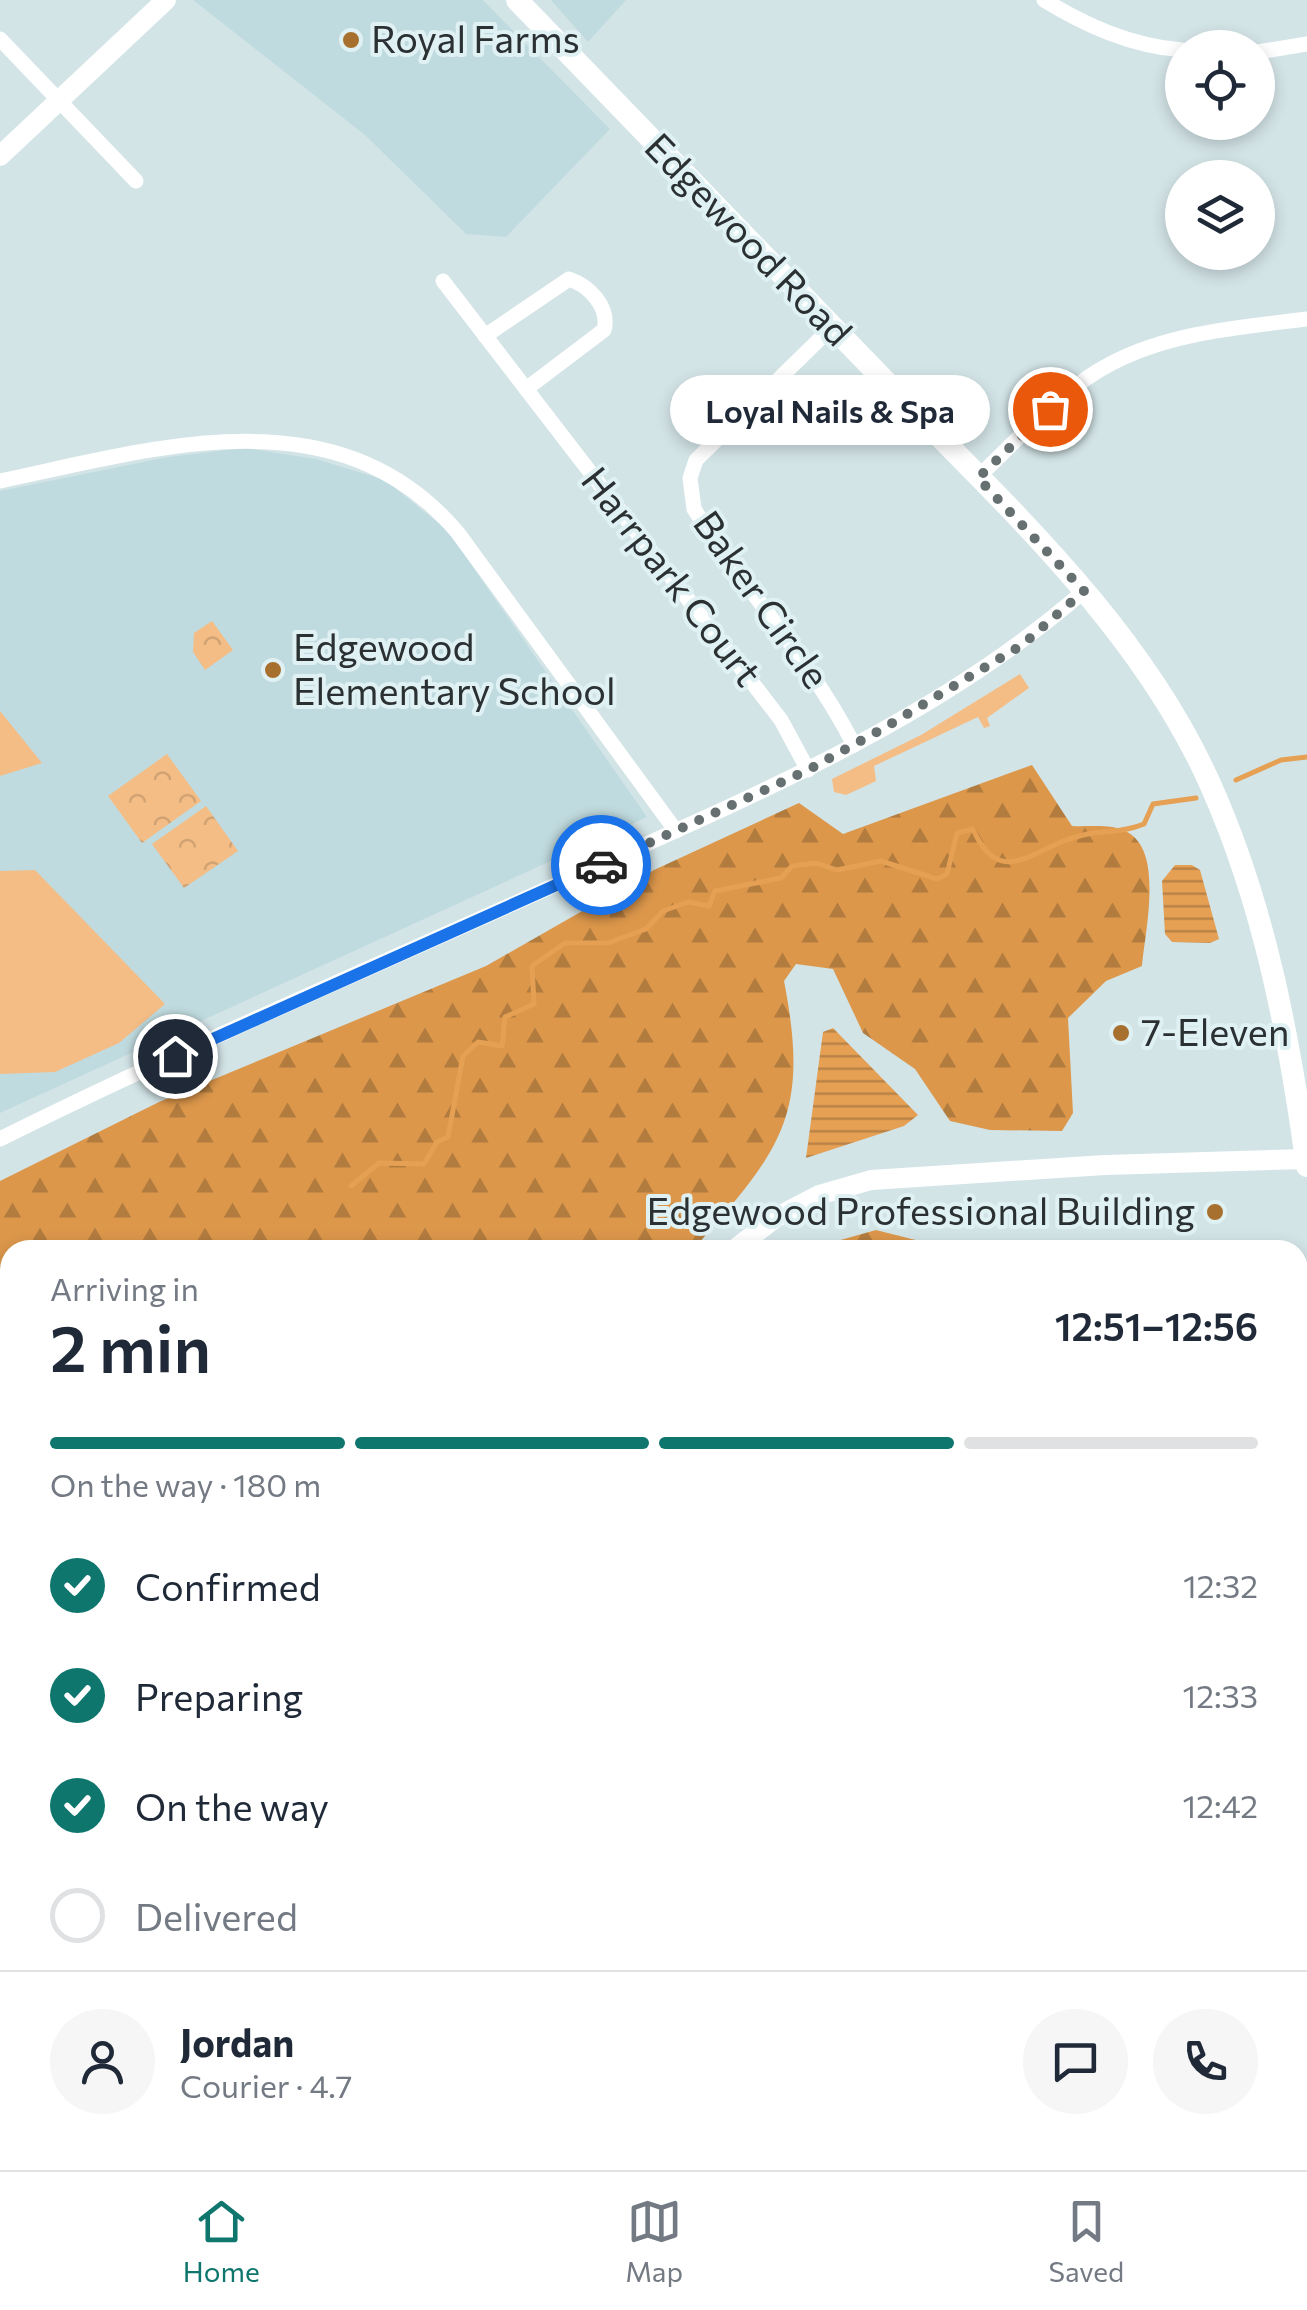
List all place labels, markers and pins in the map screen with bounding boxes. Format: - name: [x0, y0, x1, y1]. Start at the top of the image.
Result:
- place label: Royal Farms: [371, 14, 580, 61]
- marker: Royal Farms: [340, 29, 362, 51]
- pin: [1008, 367, 1093, 452]
- callout: Loyal Nails & Spa: [670, 374, 990, 444]
- place label: Edgewood Elementary School: [293, 622, 616, 713]
- marker: Edgewood Elementary School: [262, 659, 284, 681]
- place label: 7-Eleven: [1141, 1007, 1290, 1054]
- pin: [133, 1014, 218, 1099]
- marker: 7-Eleven: [1110, 1022, 1132, 1044]
- place label: Edgewood Professional Building: [647, 1186, 1195, 1233]
- marker: Edgewood Professional Building: [1204, 1201, 1226, 1223]

